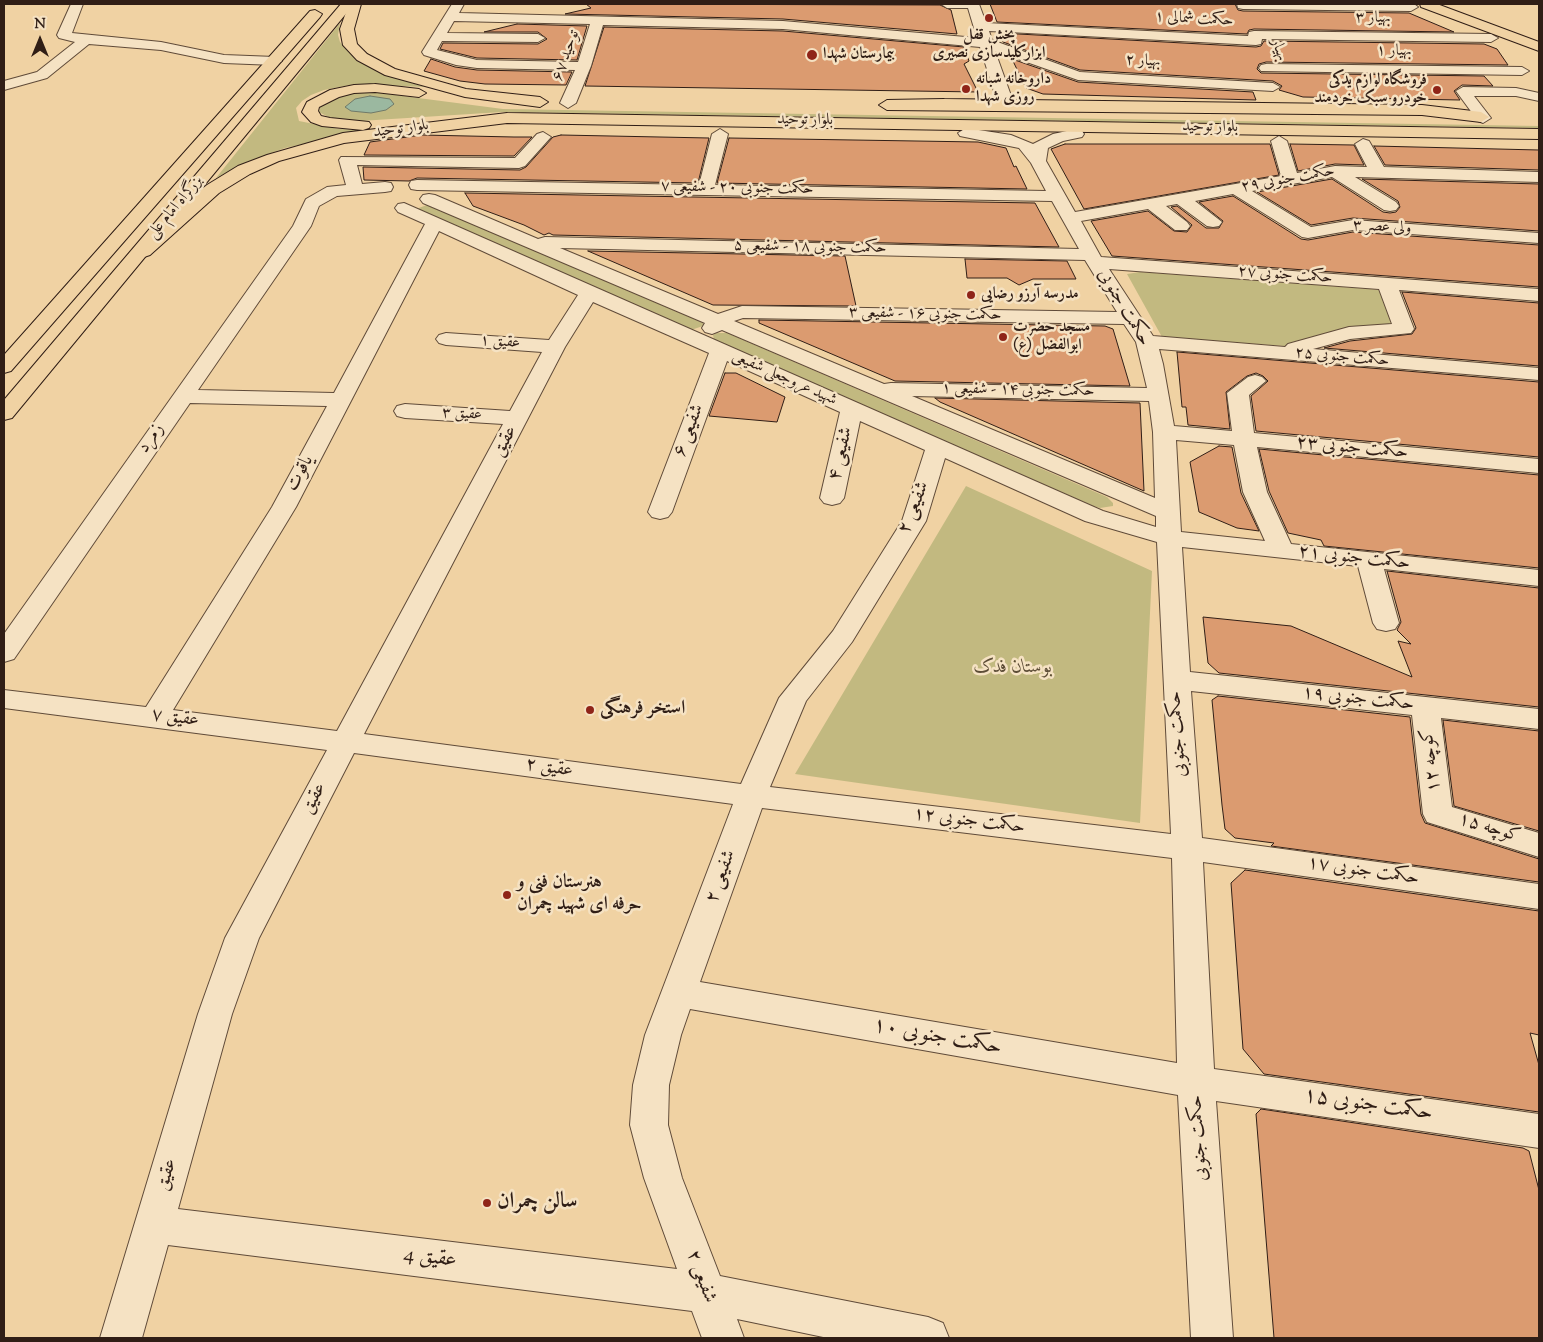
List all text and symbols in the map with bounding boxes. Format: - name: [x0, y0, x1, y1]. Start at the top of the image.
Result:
- street label: حکمت شمالی ۱: [1154, 8, 1234, 32]
- street label: بهیار ۳: [1355, 9, 1391, 29]
- marker: پخش قفل ابزارکلیدسازی نصیری: [983, 12, 995, 24]
- north arrow: [15, 15, 65, 65]
- text: N: [34, 15, 46, 35]
- place label: پخش قفل ابزارکلیدسازی نصیری: [933, 26, 1045, 64]
- street label: توحید ۶۷: [549, 28, 585, 84]
- street label: بهیار: [1265, 36, 1291, 64]
- street label: بهیار ۱: [1376, 42, 1412, 62]
- place label: بیمارستان شهدا: [823, 45, 894, 65]
- marker: بیمارستان شهدا: [805, 48, 819, 62]
- street label: بهیار ۲: [1125, 51, 1161, 73]
- place label: داروخانه شبانه روزی شهدا: [976, 70, 1051, 108]
- place label: فروشگاه لوازم یدکی خودرو سبک خردمند: [1314, 71, 1427, 109]
- marker: داروخانه شبانه روزی شهدا: [960, 83, 972, 95]
- marker: فروشگاه لوازم یدکی خودرو سبک خردمند: [1431, 84, 1443, 96]
- street label: بلوار توحید: [777, 111, 833, 131]
- street label: بلوار توحید: [372, 117, 430, 143]
- street label: بلوار توحید: [1182, 118, 1238, 138]
- street label: حکمت جنوبی ۲۹: [1240, 162, 1336, 198]
- street label: بزرگراه امام علی: [144, 173, 208, 243]
- street label: حکمت جنوبی ۲۰ - شفیعی ۷: [660, 178, 814, 200]
- street label: ولی عصر ۳: [1352, 217, 1412, 239]
- street label: حکمت جنوبی ۱۸ - شفیعی ۵: [733, 237, 887, 259]
- street label: حکمت جنوبی ۲۷: [1237, 263, 1333, 289]
- street label: حکمت جنوبی: [1091, 265, 1155, 351]
- place label: مدرسه آرزو رضایی: [981, 285, 1079, 305]
- marker: مدرسه آرزو رضایی: [965, 289, 977, 301]
- street label: حکمت جنوبی ۱۶ - شفیعی ۳: [848, 304, 1002, 326]
- place label: مسجد حضرت ابوالفضل (ع): [1013, 318, 1090, 356]
- marker: مسجد حضرت ابوالفضل (ع): [997, 331, 1009, 343]
- street label: عقیق ۱: [479, 332, 521, 354]
- street label: حکمت جنوبی ۲۵: [1294, 344, 1390, 372]
- street label: شهید عروجعلی شفیعی: [729, 347, 839, 411]
- street label: حکمت جنوبی ۱۴ - شفیعی ۱: [941, 380, 1095, 402]
- street label: شفیعی ۶: [670, 401, 710, 461]
- street label: عقیق ۳: [441, 404, 483, 426]
- street label: زمرد: [134, 419, 170, 459]
- street label: عقیق: [488, 422, 524, 462]
- street label: شفیعی ۴: [825, 425, 859, 483]
- street label: حکمت جنوبی ۲۳: [1295, 433, 1409, 465]
- street label: یاقوت: [282, 452, 320, 496]
- street label: شفیعی ۲: [894, 478, 936, 538]
- street label: حکمت جنوبی ۲۱: [1297, 542, 1411, 576]
- park label: بوستان فدک: [974, 658, 1052, 680]
- street label: حکمت جنوبی ۱۹: [1301, 683, 1415, 717]
- street label: حکمت جنوبی: [1165, 690, 1193, 778]
- place label: استخر فرهنگی: [600, 699, 685, 721]
- marker: استخر فرهنگی: [584, 704, 596, 716]
- street label: عقیق ۷: [150, 705, 200, 733]
- street label: کوچه ۱۲: [1417, 727, 1447, 793]
- street label: عقیق ۲: [524, 754, 574, 784]
- street label: عقیق: [297, 779, 333, 819]
- street label: حکمت جنوبی ۱۲: [912, 804, 1026, 840]
- street label: کوچه ۱۵: [1455, 809, 1523, 849]
- street label: شفیعی ۲: [702, 847, 742, 907]
- street label: حکمت جنوبی ۱۷: [1306, 853, 1420, 891]
- place label: هنرستان فنی و حرفه ای شهید چمران: [517, 873, 642, 917]
- marker: هنرستان فنی و حرفه ای شهید چمران: [501, 889, 513, 901]
- street label: حکمت جنوبی ۱۰: [871, 1014, 1003, 1062]
- street label: حکمت جنوبی ۱۵: [1302, 1084, 1434, 1128]
- street label: حکمت جنوبی: [1186, 1094, 1214, 1182]
- street label: عقیق: [153, 1156, 183, 1194]
- place label: سالن چمران: [497, 1190, 578, 1216]
- marker: سالن چمران: [481, 1197, 493, 1209]
- street label: عقیق 4: [402, 1243, 458, 1275]
- street label: شفیعی ۲: [680, 1247, 720, 1307]

